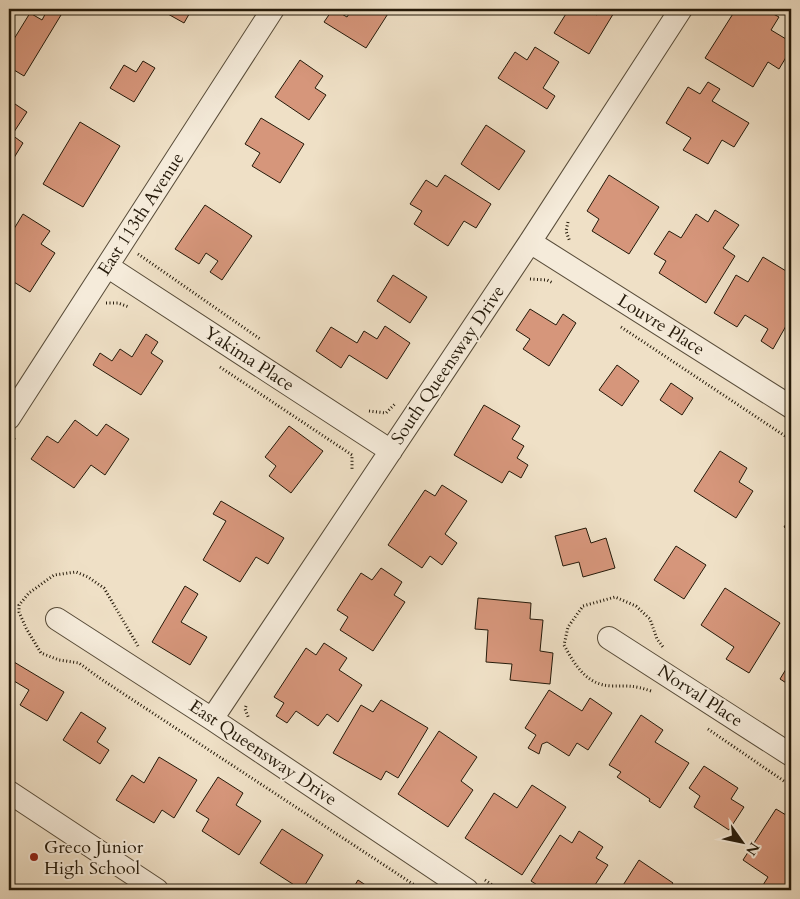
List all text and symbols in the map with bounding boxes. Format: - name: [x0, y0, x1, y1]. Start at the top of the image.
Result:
- street label: East 113th Avenue: [92, 148, 190, 280]
- street label: South Queensway Drive: [385, 280, 511, 450]
- street label: Louvre Place: [613, 288, 709, 362]
- street label: Yakima Place: [199, 320, 299, 398]
- street label: Norval Place: [652, 659, 748, 733]
- street label: East Queensway Drive: [184, 694, 342, 812]
- north arrow: [718, 816, 768, 866]
- place label: Greco Junior High School: [44, 835, 144, 881]
- text: N: [741, 839, 764, 859]
- marker: Greco Junior High School: [28, 851, 40, 863]

